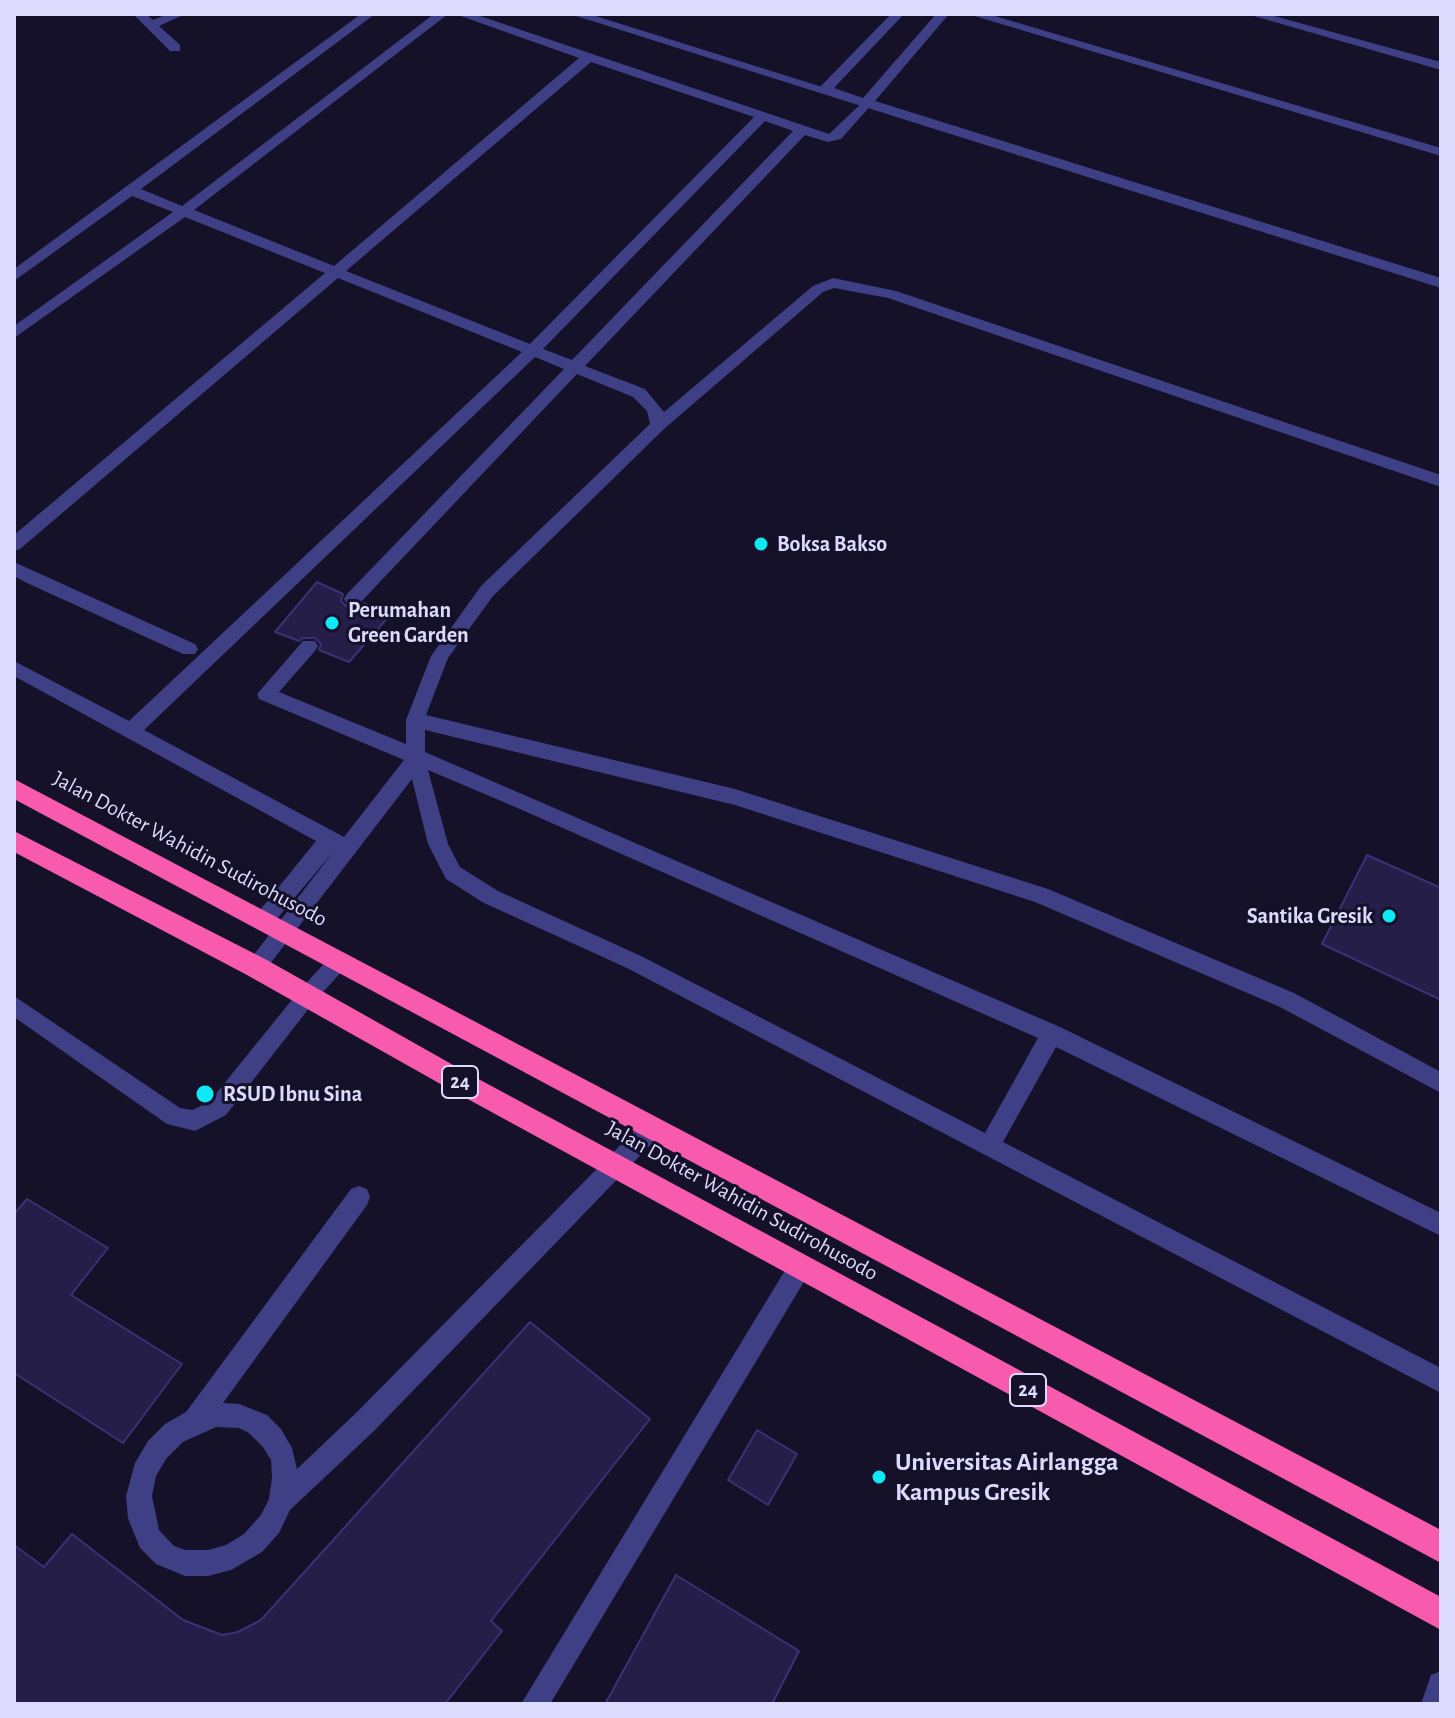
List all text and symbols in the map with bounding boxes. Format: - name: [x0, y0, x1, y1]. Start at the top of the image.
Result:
- place label: Boksa Bakso: [777, 531, 887, 557]
- marker: Boksa Bakso: [752, 535, 770, 553]
- place label: Perumahan Green Garden: [348, 597, 469, 648]
- marker: Perumahan Green Garden: [323, 614, 341, 632]
- street label: Jalan Dokter Wahidin Sudirohusodo: [48, 765, 332, 933]
- place label: Santika Gresik: [1247, 903, 1373, 929]
- marker: Santika Gresik: [1380, 907, 1398, 925]
- road number: 24: [442, 1066, 478, 1098]
- place label: RSUD Ibnu Sina: [223, 1081, 362, 1107]
- marker: RSUD Ibnu Sina: [194, 1083, 216, 1105]
- street label: Jalan Dokter Wahidin Sudirohusodo: [602, 1115, 882, 1287]
- road number: 24: [1010, 1374, 1046, 1406]
- place label: Universitas Airlangga Kampus Gresik: [895, 1446, 1119, 1508]
- marker: Universitas Airlangga Kampus Gresik: [870, 1468, 888, 1486]

